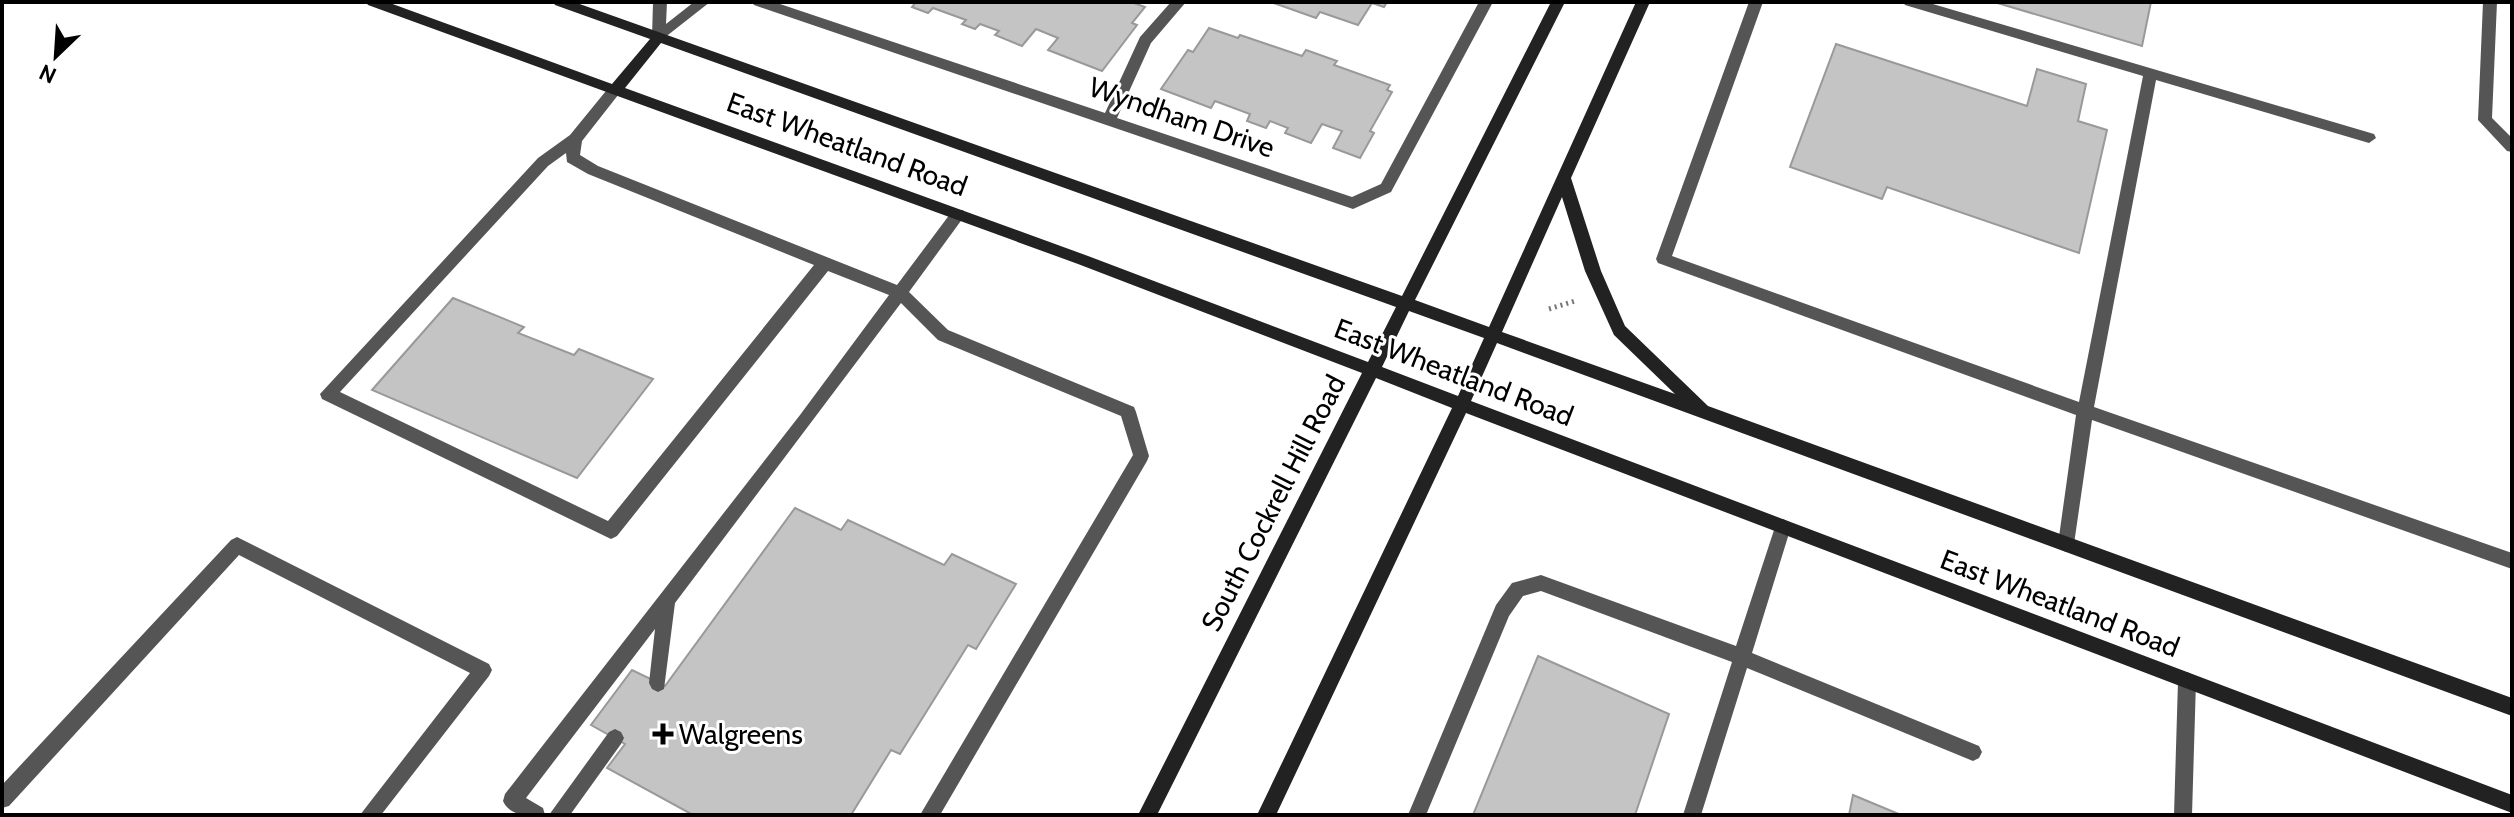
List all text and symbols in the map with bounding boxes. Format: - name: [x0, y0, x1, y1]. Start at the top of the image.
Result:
- north arrow: [16, 16, 96, 96]
- text: N: [35, 58, 61, 89]
- street label: Wyndham Drive: [1085, 69, 1279, 165]
- street label: East Wheatland Road: [722, 85, 972, 203]
- street label: East Wheatland Road: [1330, 311, 1578, 433]
- street label: South Cockrell Hill Road: [1194, 369, 1352, 637]
- street label: East Wheatland Road: [1936, 542, 2184, 664]
- place label: Walgreens: [679, 717, 803, 751]
- marker: Walgreens: [654, 725, 672, 743]

